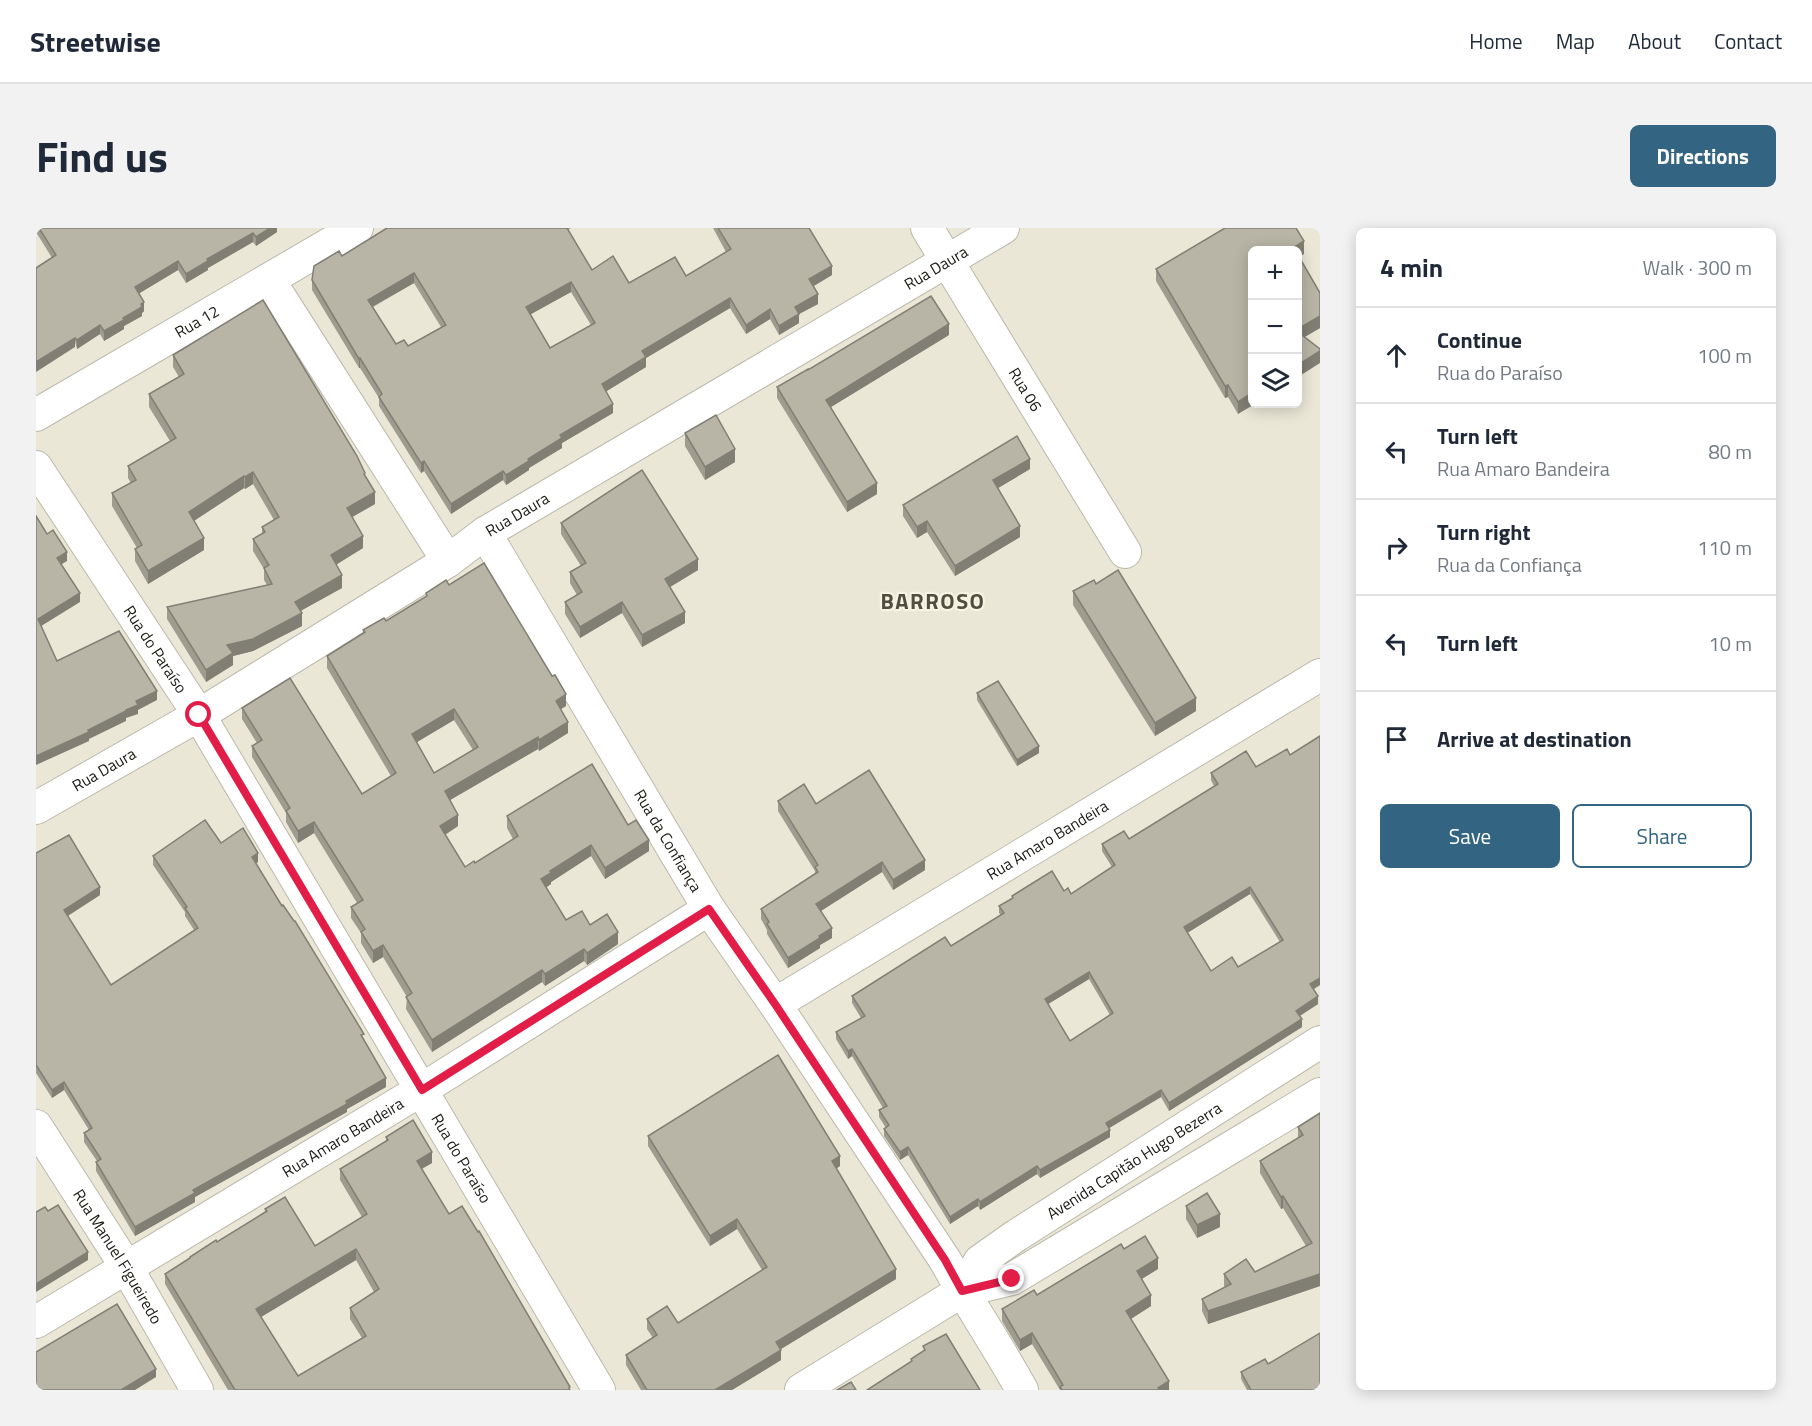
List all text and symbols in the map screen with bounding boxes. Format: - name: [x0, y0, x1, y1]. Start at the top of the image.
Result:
- text: Streetwise: [30, 20, 161, 63]
- text: Home: [1469, 25, 1523, 57]
- text: Map: [1556, 25, 1595, 57]
- text: About: [1628, 25, 1681, 57]
- text: Contact: [1714, 25, 1782, 57]
- text: Find us: [36, 124, 168, 188]
- button: Directions: [1630, 125, 1776, 187]
- street label: Rua Daura: [899, 239, 972, 296]
- map controls: [1248, 246, 1302, 408]
- button: +: [1248, 246, 1302, 300]
- text: 4 min: [1380, 248, 1443, 287]
- text: Walk · 300 m: [1643, 252, 1752, 283]
- street label: Rua 12: [170, 299, 223, 344]
- button: −: [1248, 300, 1302, 354]
- text: Continue: [1437, 323, 1522, 357]
- icon: ahead: [1380, 339, 1413, 372]
- text: 100 m: [1697, 340, 1752, 371]
- button: layers: [1248, 354, 1302, 408]
- text: Rua do Paraíso: [1437, 357, 1563, 388]
- street label: Rua 06: [1003, 363, 1048, 416]
- text: Turn left: [1437, 419, 1518, 453]
- icon: left: [1380, 435, 1413, 468]
- text: 80 m: [1708, 436, 1752, 467]
- text: Rua Amaro Bandeira: [1437, 453, 1610, 484]
- street label: Rua Daura: [481, 486, 553, 542]
- text: Turn right: [1437, 515, 1531, 549]
- icon: right: [1380, 531, 1413, 564]
- text: 110 m: [1697, 532, 1752, 563]
- text: Rua da Confiança: [1437, 549, 1582, 580]
- district label: BARROSO: [881, 584, 985, 618]
- street label: Rua do Paraíso: [118, 600, 193, 698]
- text: Turn left: [1437, 626, 1518, 660]
- icon: left: [1380, 627, 1413, 660]
- text: 10 m: [1708, 628, 1752, 659]
- route start: [185, 701, 211, 727]
- text: Arrive at destination: [1437, 722, 1632, 756]
- icon: arrive: [1380, 723, 1413, 756]
- street label: Rua Daura: [67, 742, 140, 797]
- street label: Rua da Confiança: [628, 785, 708, 897]
- street label: Rua Amaro Bandeira: [982, 794, 1113, 886]
- button: Save: [1380, 804, 1560, 868]
- button: Share: [1572, 804, 1752, 868]
- street label: Rua Amaro Bandeira: [277, 1091, 408, 1183]
- street label: Avenida Capitão Hugo Bezerra: [1042, 1096, 1226, 1225]
- street label: Rua do Paraíso: [426, 1109, 498, 1208]
- street label: Rua Manuel Figueiredo: [67, 1184, 169, 1328]
- route end: [998, 1265, 1024, 1291]

